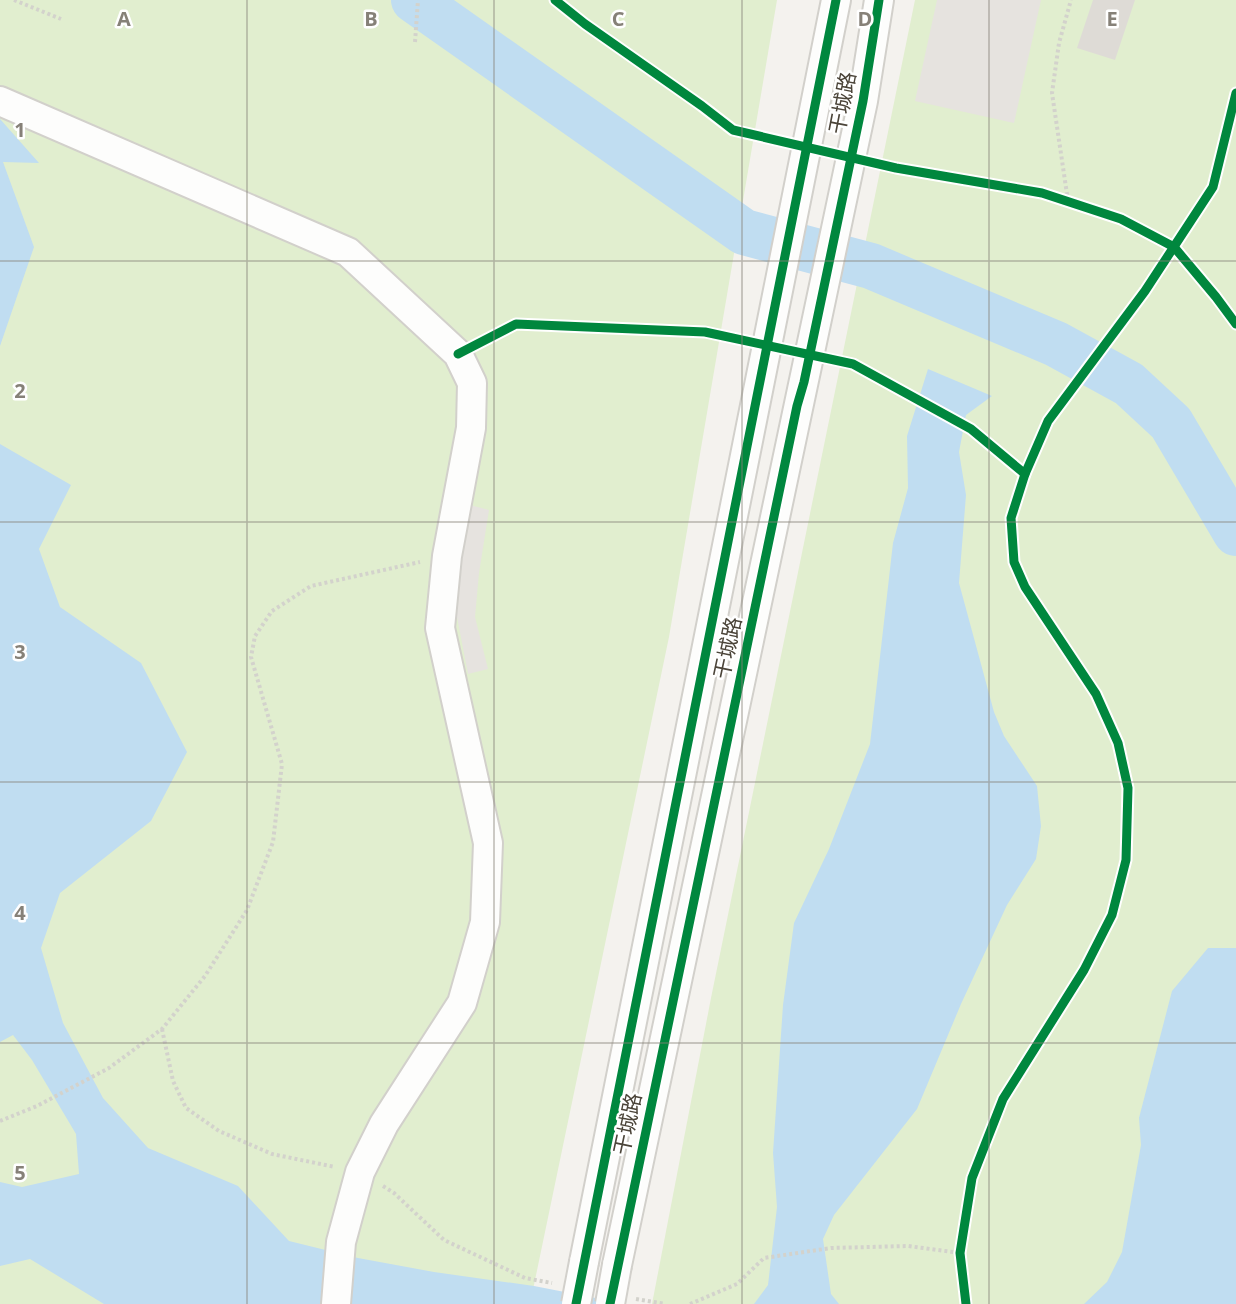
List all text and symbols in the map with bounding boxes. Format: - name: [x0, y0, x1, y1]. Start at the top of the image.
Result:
- text: A: [117, 5, 131, 32]
- text: B: [364, 5, 378, 32]
- text: C: [612, 5, 625, 32]
- text: D: [858, 5, 872, 32]
- text: E: [1106, 5, 1118, 32]
- street label: 干城路: [822, 69, 862, 136]
- text: 1: [14, 116, 26, 143]
- text: 2: [14, 377, 26, 404]
- street label: 干城路: [707, 614, 747, 682]
- text: 3: [14, 638, 26, 665]
- text: 4: [14, 899, 26, 926]
- street label: 干城路: [607, 1090, 647, 1158]
- text: 5: [14, 1159, 26, 1186]

